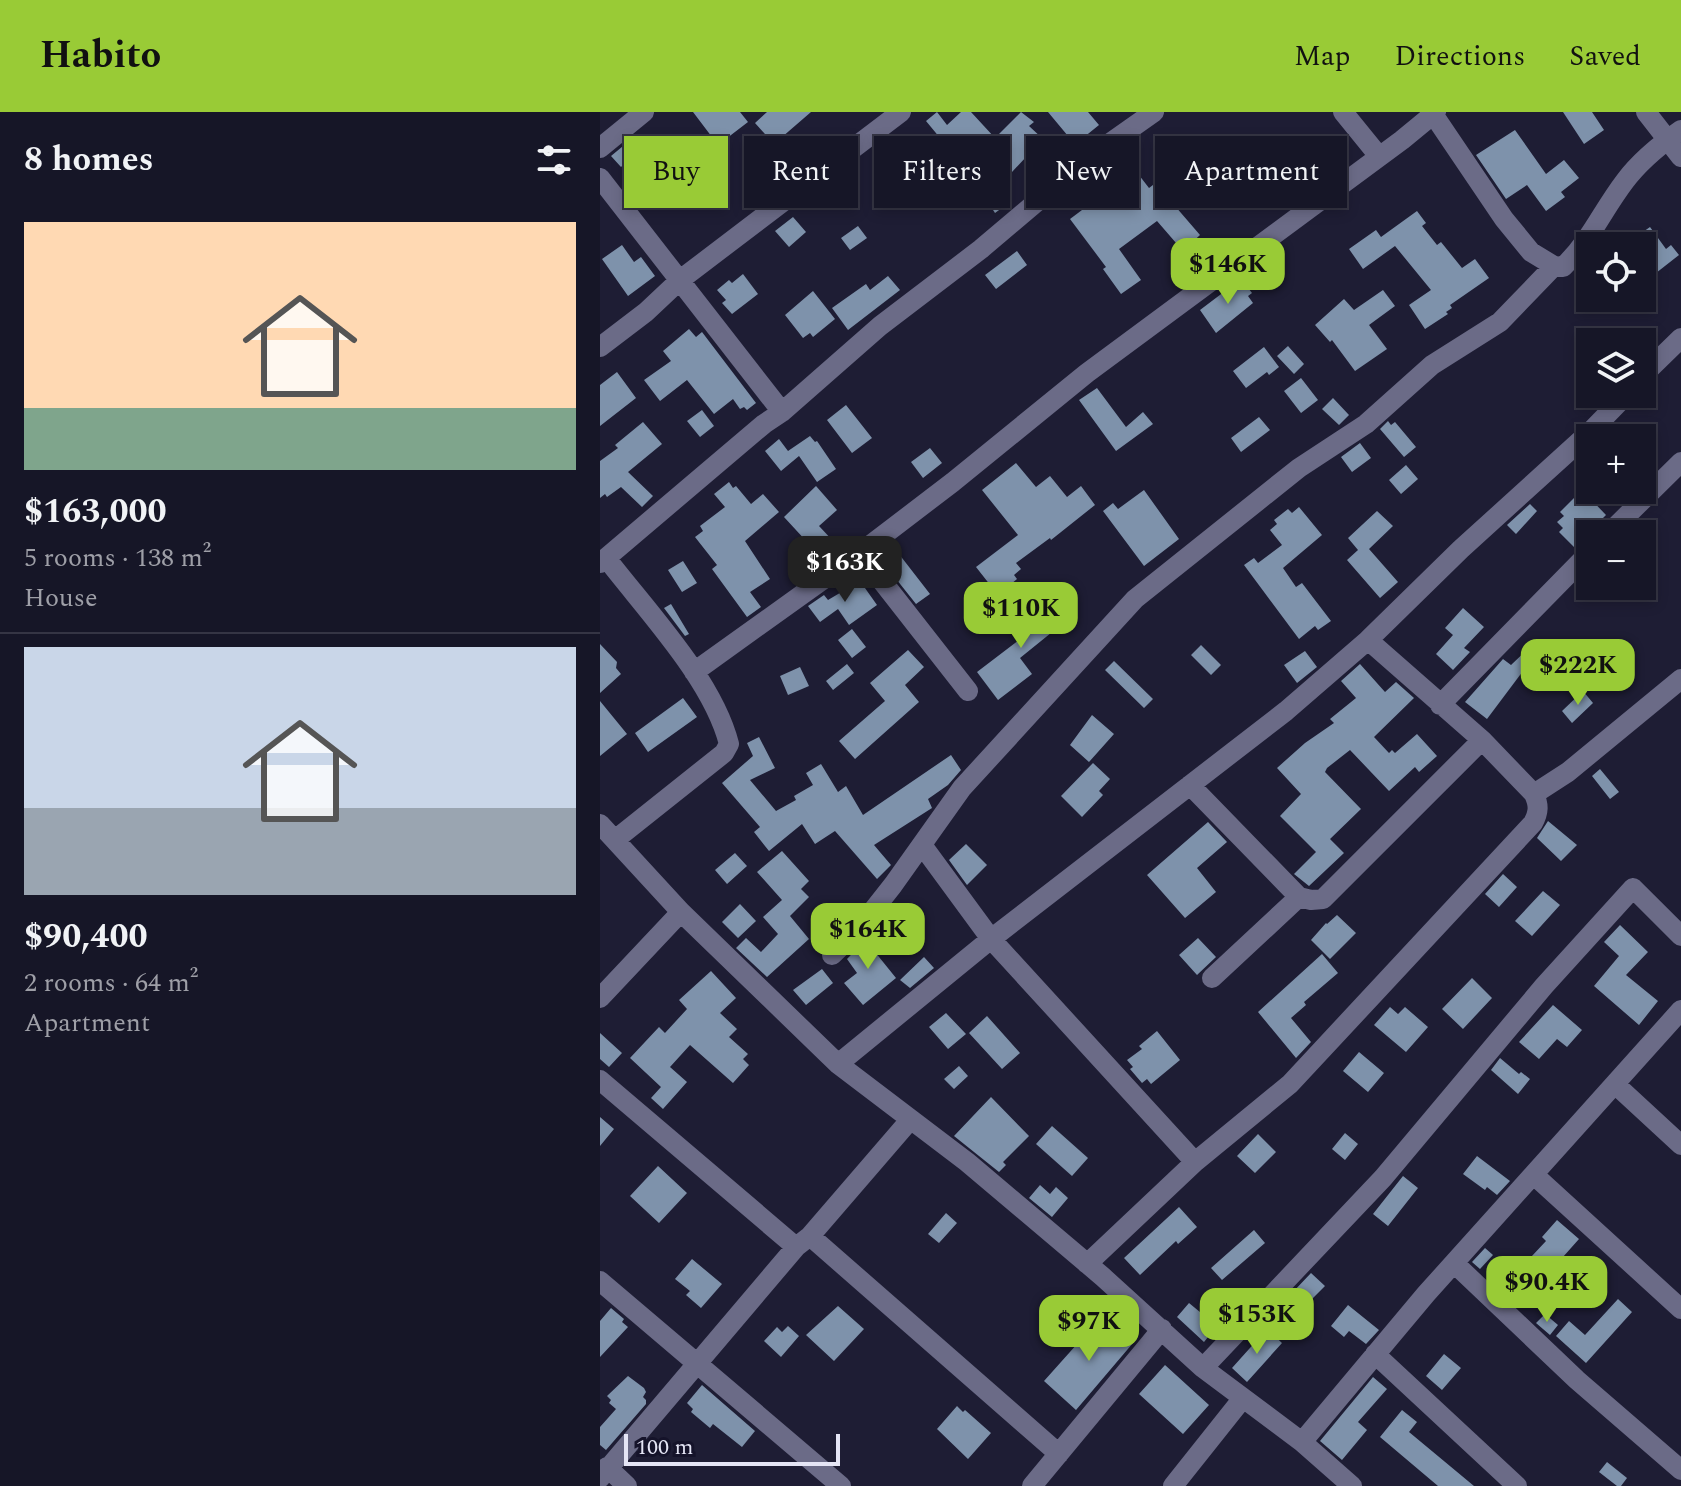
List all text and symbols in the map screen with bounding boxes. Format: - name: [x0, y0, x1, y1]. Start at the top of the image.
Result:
- text: Habito: [40, 27, 161, 85]
- text: Map: [1294, 35, 1351, 78]
- text: Directions: [1395, 35, 1525, 78]
- text: Saved: [1569, 35, 1641, 78]
- text: 8 homes: [24, 134, 154, 186]
- chip: Buy: [624, 136, 728, 208]
- chip: Rent: [744, 136, 858, 208]
- chip: Filters: [874, 136, 1010, 208]
- chip: New: [1026, 136, 1139, 208]
- chip: Apartment: [1155, 136, 1347, 208]
- icon: filters: [532, 138, 576, 182]
- map controls: [1576, 232, 1656, 600]
- button: locate: [1576, 232, 1656, 312]
- pin: $146K: [1172, 238, 1284, 306]
- text: $146K: [1189, 244, 1267, 284]
- icon: home: [228, 274, 372, 418]
- button: layers: [1576, 328, 1656, 408]
- button: +: [1576, 424, 1656, 504]
- text: $163,000: [24, 486, 167, 538]
- button: −: [1576, 520, 1656, 600]
- pin: $163K: [789, 536, 901, 604]
- text: 5 rooms · 138 m²: [24, 538, 211, 578]
- text: $163K: [806, 542, 884, 582]
- text: House: [24, 578, 98, 618]
- pin: $110K: [965, 582, 1077, 650]
- text: $110K: [982, 588, 1060, 628]
- pin: $222K: [1522, 639, 1634, 707]
- text: $222K: [1539, 645, 1617, 685]
- icon: home: [228, 699, 372, 843]
- pin: $164K: [812, 903, 924, 971]
- text: $164K: [829, 909, 907, 949]
- text: $90,400: [24, 911, 148, 963]
- text: 2 rooms · 64 m²: [24, 963, 198, 1003]
- text: Apartment: [24, 1003, 150, 1043]
- pin: $90.4K: [1482, 1256, 1612, 1324]
- text: $90.4K: [1504, 1262, 1590, 1302]
- pin: $153K: [1201, 1288, 1313, 1356]
- text: $153K: [1218, 1294, 1296, 1334]
- pin: $97K: [1042, 1295, 1136, 1363]
- text: $97K: [1057, 1301, 1121, 1341]
- scale bar: [624, 1430, 840, 1466]
- text: 100 m: [636, 1431, 693, 1464]

